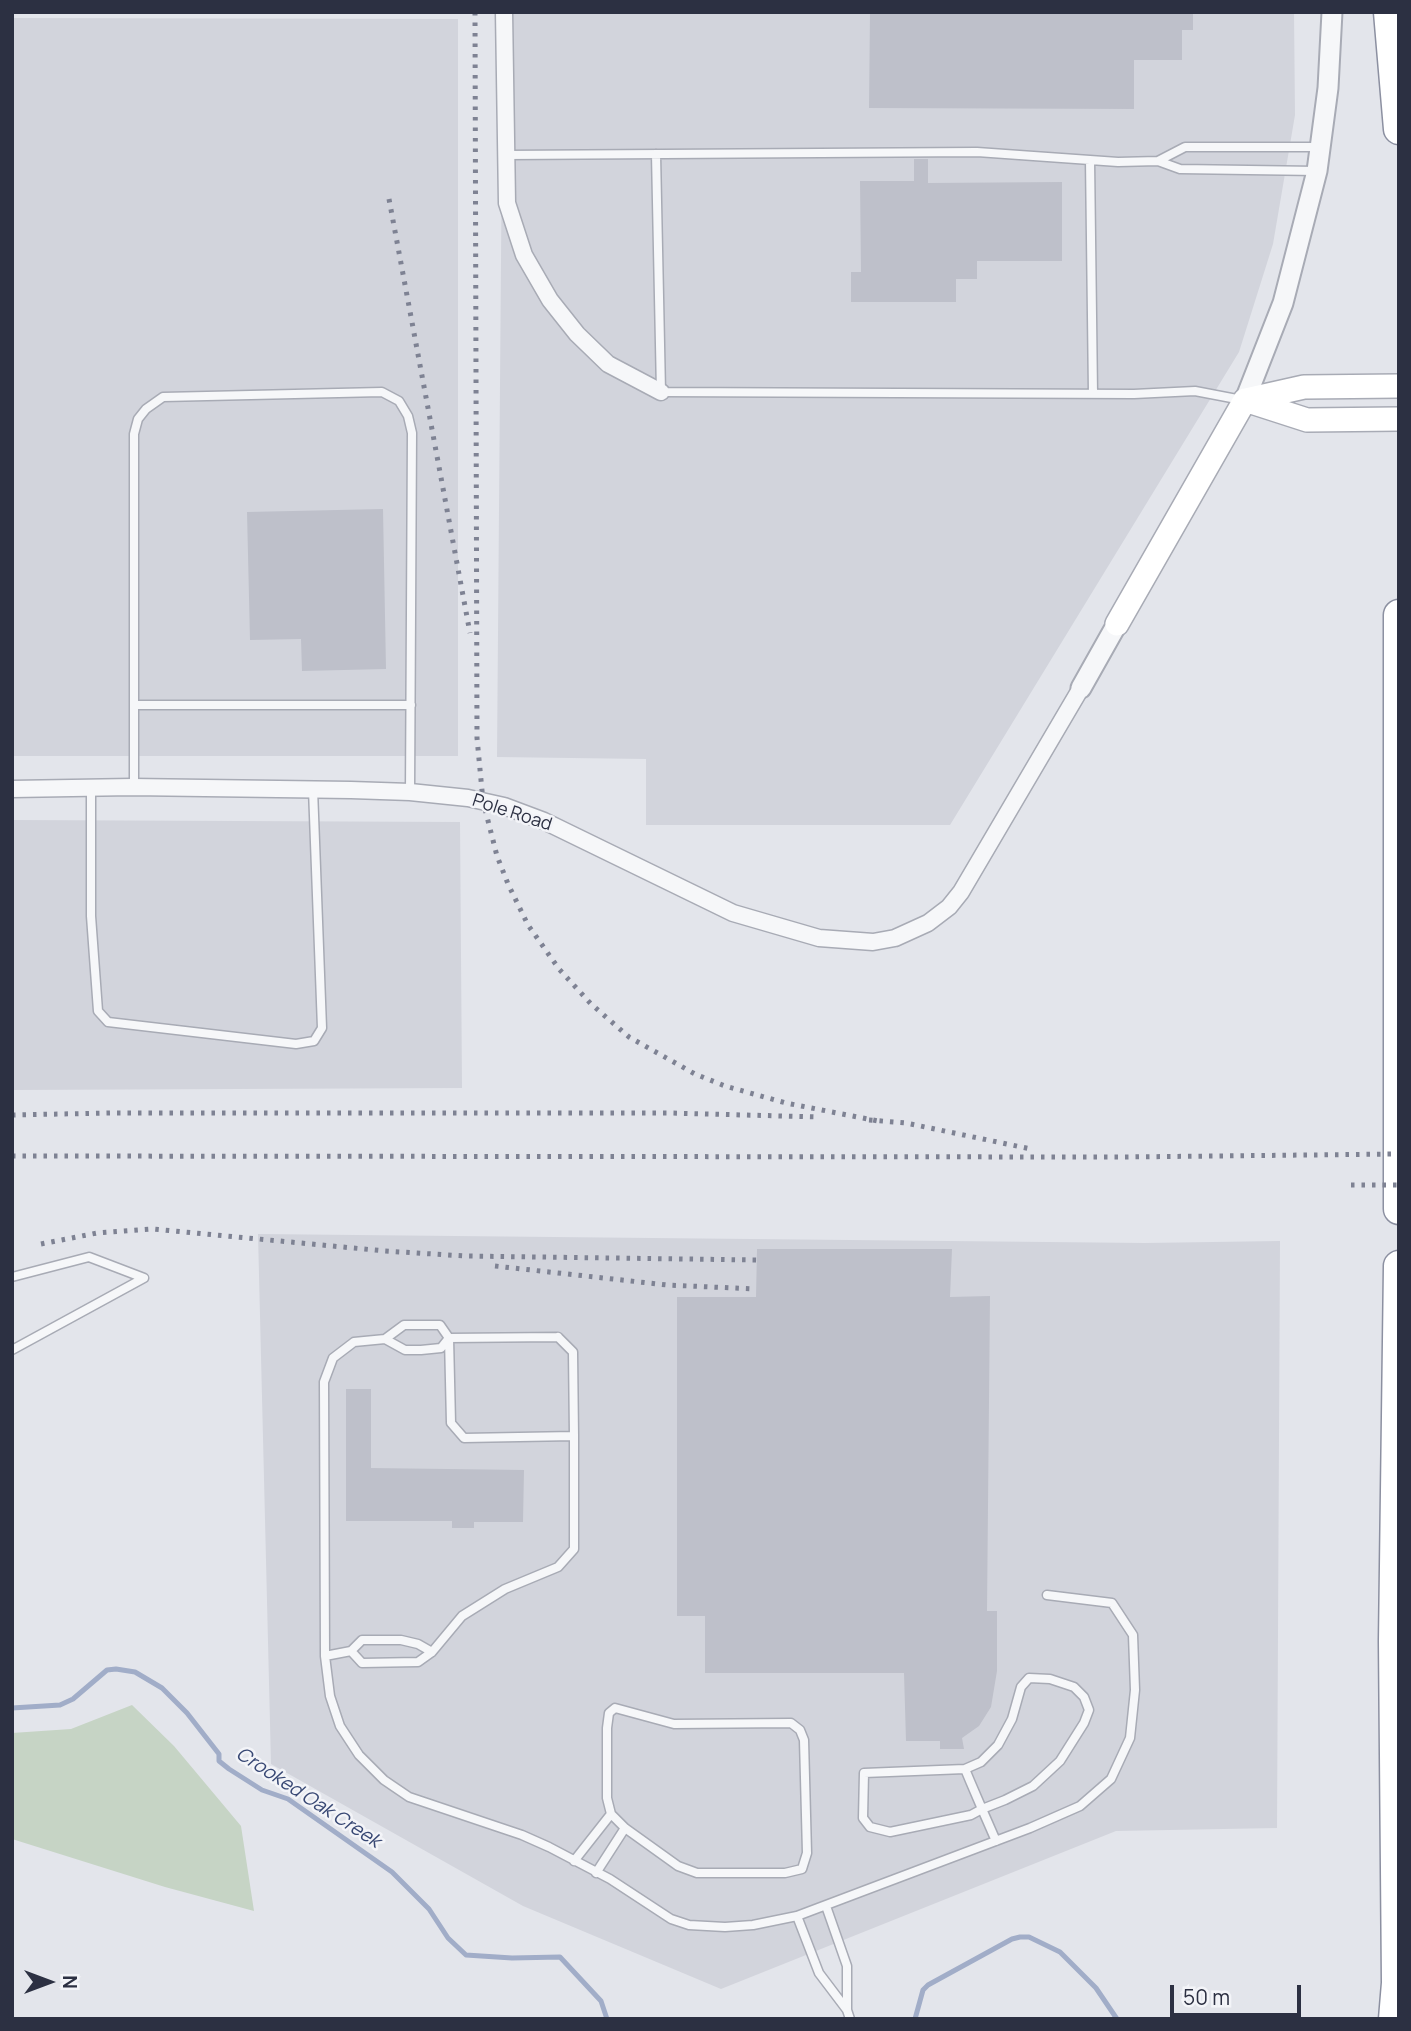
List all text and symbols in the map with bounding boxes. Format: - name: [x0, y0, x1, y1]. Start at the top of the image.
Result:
- street label: Pole Road: [469, 790, 555, 836]
- water label: Crooked Oak Creek: [232, 1743, 384, 1853]
- north arrow: [14, 1947, 84, 2017]
- scale bar: [1173, 1972, 1304, 2016]
- text: N: [57, 1975, 83, 1989]
- text: 50 m: [1183, 1983, 1230, 2011]

